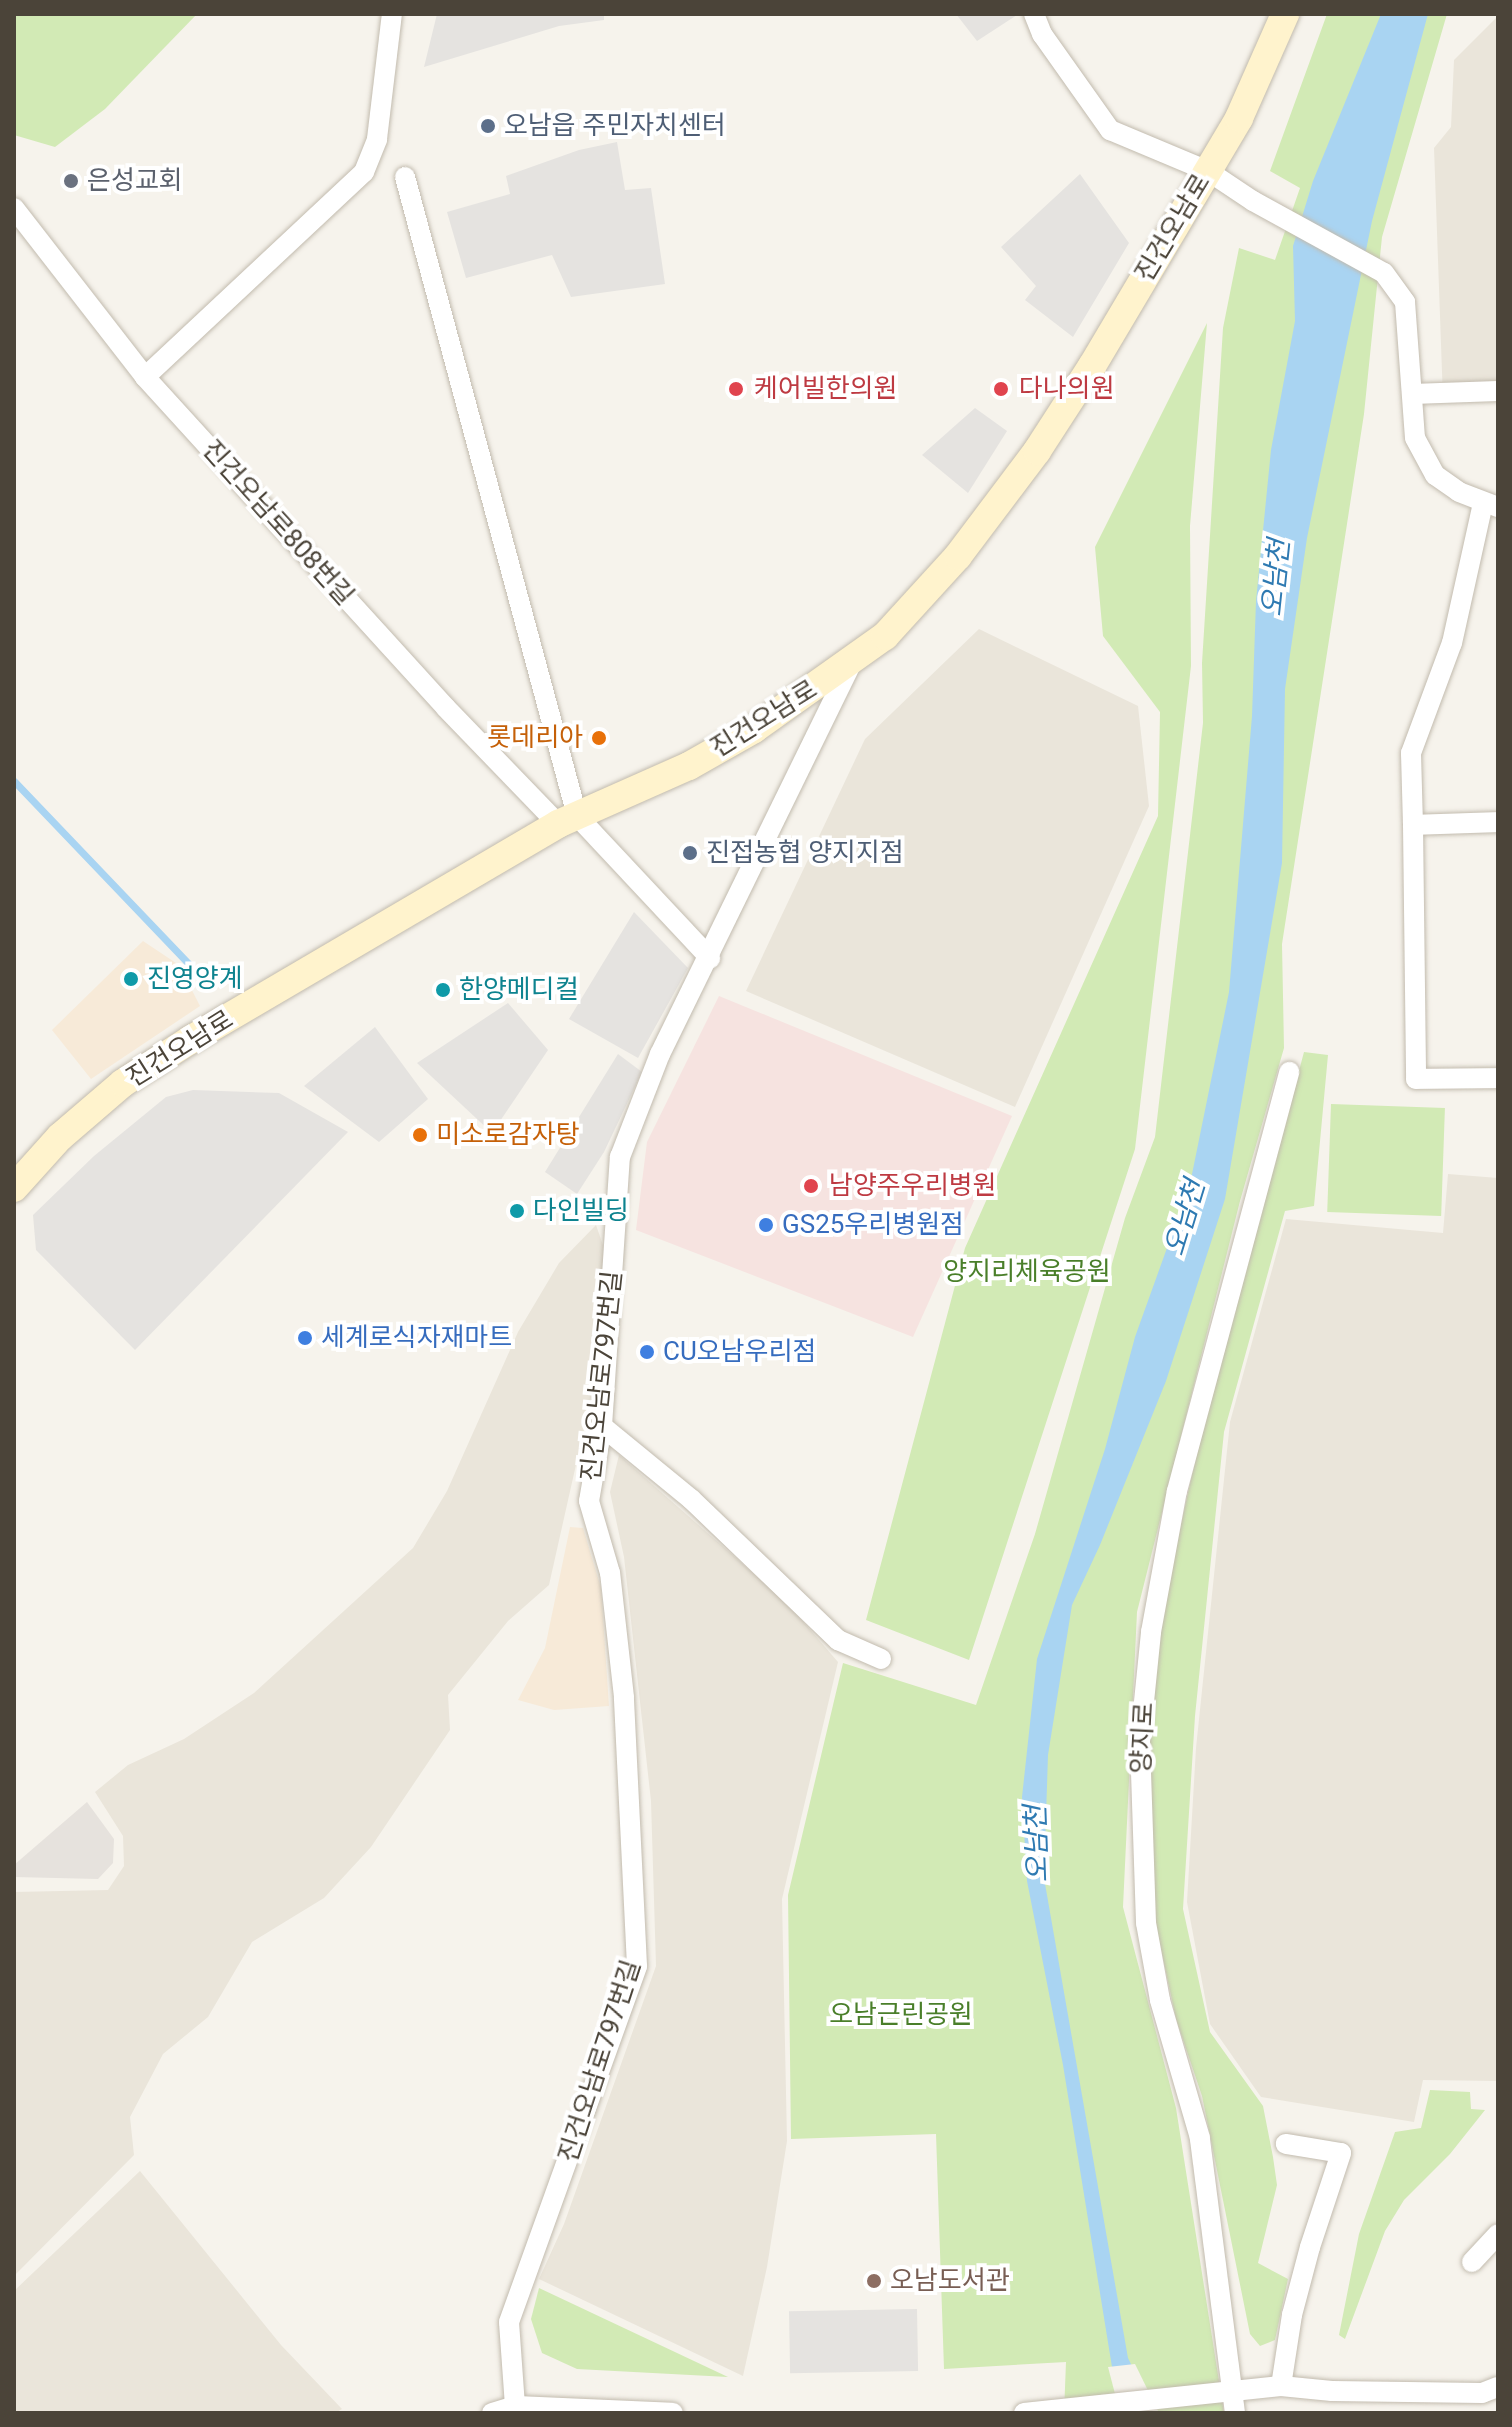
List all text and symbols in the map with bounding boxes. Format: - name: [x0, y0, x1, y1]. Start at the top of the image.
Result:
- place label: 오남읍 주민자치센터: [504, 110, 726, 142]
- marker: 오남읍 주민자치센터: [479, 117, 497, 135]
- place label: 은성교회: [87, 165, 183, 197]
- street label: 진건오남로: [1129, 169, 1217, 287]
- marker: 은성교회: [62, 172, 80, 190]
- place label: 케어빌한의원: [754, 373, 898, 405]
- place label: 다나의원: [1019, 373, 1115, 405]
- marker: 케어빌한의원: [725, 378, 747, 400]
- marker: 다나의원: [990, 378, 1012, 400]
- street label: 진건오남로808번길: [196, 434, 360, 612]
- water label: 오남천: [1255, 538, 1297, 618]
- street label: 진건오남로: [705, 674, 823, 764]
- place label: 롯데리아: [487, 722, 583, 754]
- marker: 롯데리아: [590, 729, 608, 747]
- place label: 진접농협 양지지점: [706, 837, 904, 869]
- marker: 진접농협 양지지점: [681, 844, 699, 862]
- place label: 진영양계: [147, 963, 243, 995]
- marker: 진영양계: [122, 970, 140, 988]
- place label: 한양메디컬: [459, 974, 579, 1006]
- marker: 한양메디컬: [434, 981, 452, 999]
- street label: 진건오남로: [121, 1004, 239, 1094]
- place label: 미소로감자탕: [436, 1119, 580, 1151]
- marker: 미소로감자탕: [411, 1126, 429, 1144]
- place label: 남양주우리병원: [829, 1170, 996, 1202]
- marker: 남양주우리병원: [800, 1175, 822, 1197]
- water label: 오남천: [1158, 1176, 1212, 1260]
- place label: 다인빌딩: [533, 1195, 629, 1227]
- marker: 다인빌딩: [508, 1202, 526, 1220]
- place label: GS25우리병원점: [782, 1209, 964, 1241]
- marker: GS25우리병원점: [757, 1216, 775, 1234]
- park label: 양지리체육공원: [943, 1256, 1111, 1288]
- street label: 진건오남로797번길: [575, 1269, 629, 1483]
- place label: 세계로식자재마트: [321, 1322, 512, 1354]
- marker: 세계로식자재마트: [296, 1329, 314, 1347]
- place label: CU오남우리점: [663, 1336, 816, 1368]
- marker: CU오남우리점: [638, 1343, 656, 1361]
- street label: 양지로: [1126, 1701, 1160, 1775]
- water label: 오남천: [1019, 1805, 1055, 1883]
- street label: 진건오남로797번길: [553, 1956, 647, 2166]
- park label: 오남근린공원: [829, 1999, 973, 2031]
- place label: 오남도서관: [890, 2265, 1010, 2297]
- marker: 오남도서관: [865, 2272, 883, 2290]

